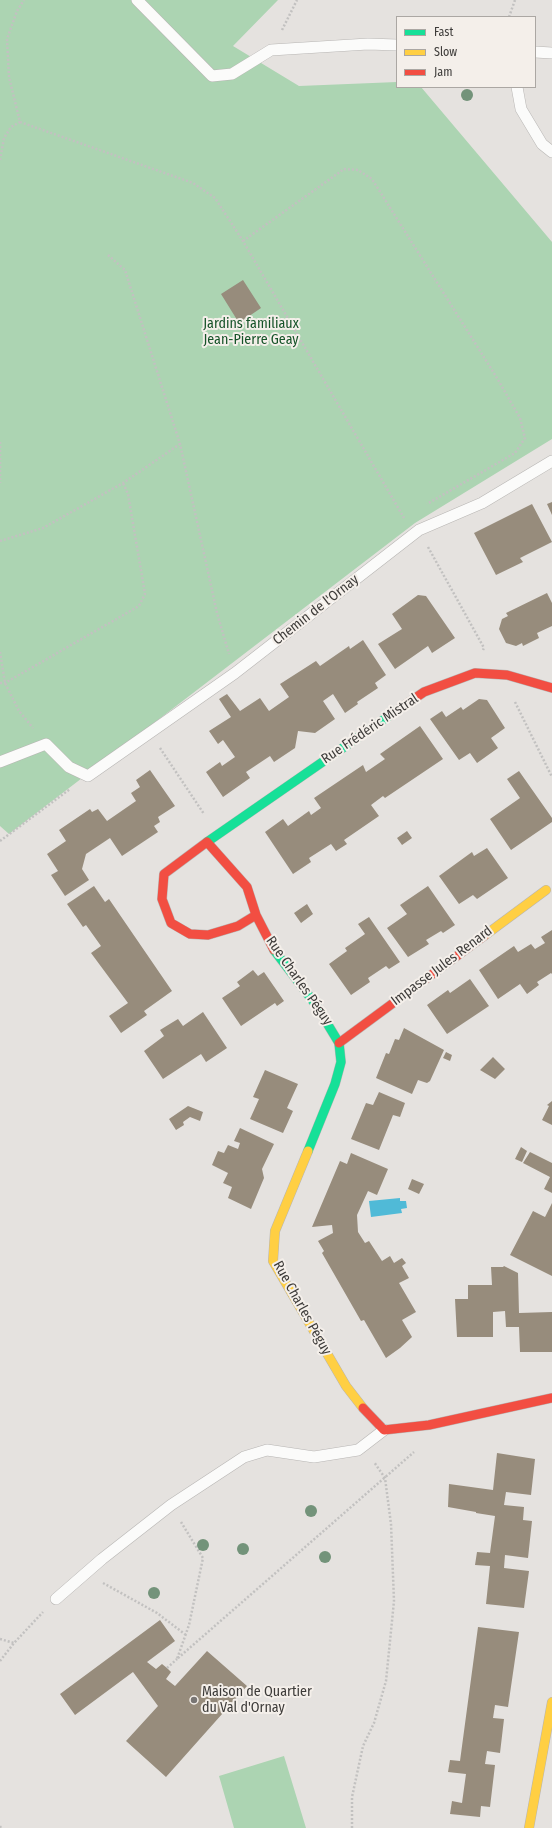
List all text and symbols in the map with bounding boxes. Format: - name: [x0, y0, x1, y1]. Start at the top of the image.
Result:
- legend: [396, 16, 536, 88]
- text: Fast: [434, 25, 453, 39]
- text: Slow: [434, 45, 457, 59]
- text: Jam: [434, 65, 452, 79]
- park label: Jardins familiaux Jean-Pierre Geay: [203, 316, 299, 348]
- street label: Chemin de l'Ornay: [270, 571, 362, 649]
- street label: Rue Frédéric Mistral: [318, 690, 422, 768]
- street label: Impasse Jules Renard: [388, 923, 496, 1009]
- street label: Rue Charles Péguy: [262, 933, 336, 1029]
- street label: Rue Charles Péguy: [269, 1258, 335, 1358]
- place label: Maison de Quartier du Val d'Ornay: [202, 1684, 312, 1716]
- marker: Maison de Quartier du Val d'Ornay: [189, 1695, 199, 1705]

